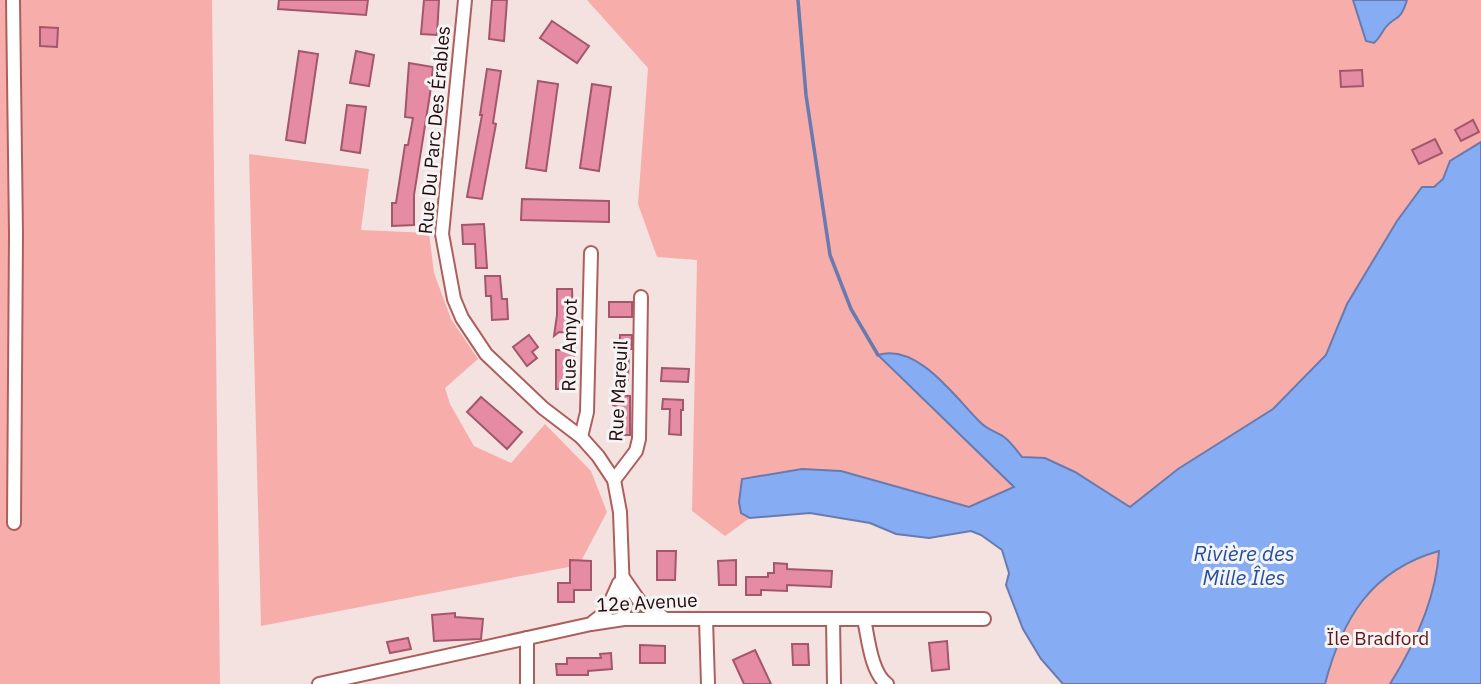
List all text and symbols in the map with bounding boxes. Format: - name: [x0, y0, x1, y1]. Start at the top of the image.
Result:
- street label: Rue Du Parc Des Érables: [413, 25, 455, 235]
- street label: Rue Amyot: [556, 298, 582, 392]
- street label: Rue Mareuil: [603, 340, 633, 442]
- water label: Rivière des Mille Îles: [1193, 539, 1295, 591]
- street label: 12e Avenue: [596, 587, 698, 617]
- park label: Ïle Bradford: [1327, 626, 1429, 650]

